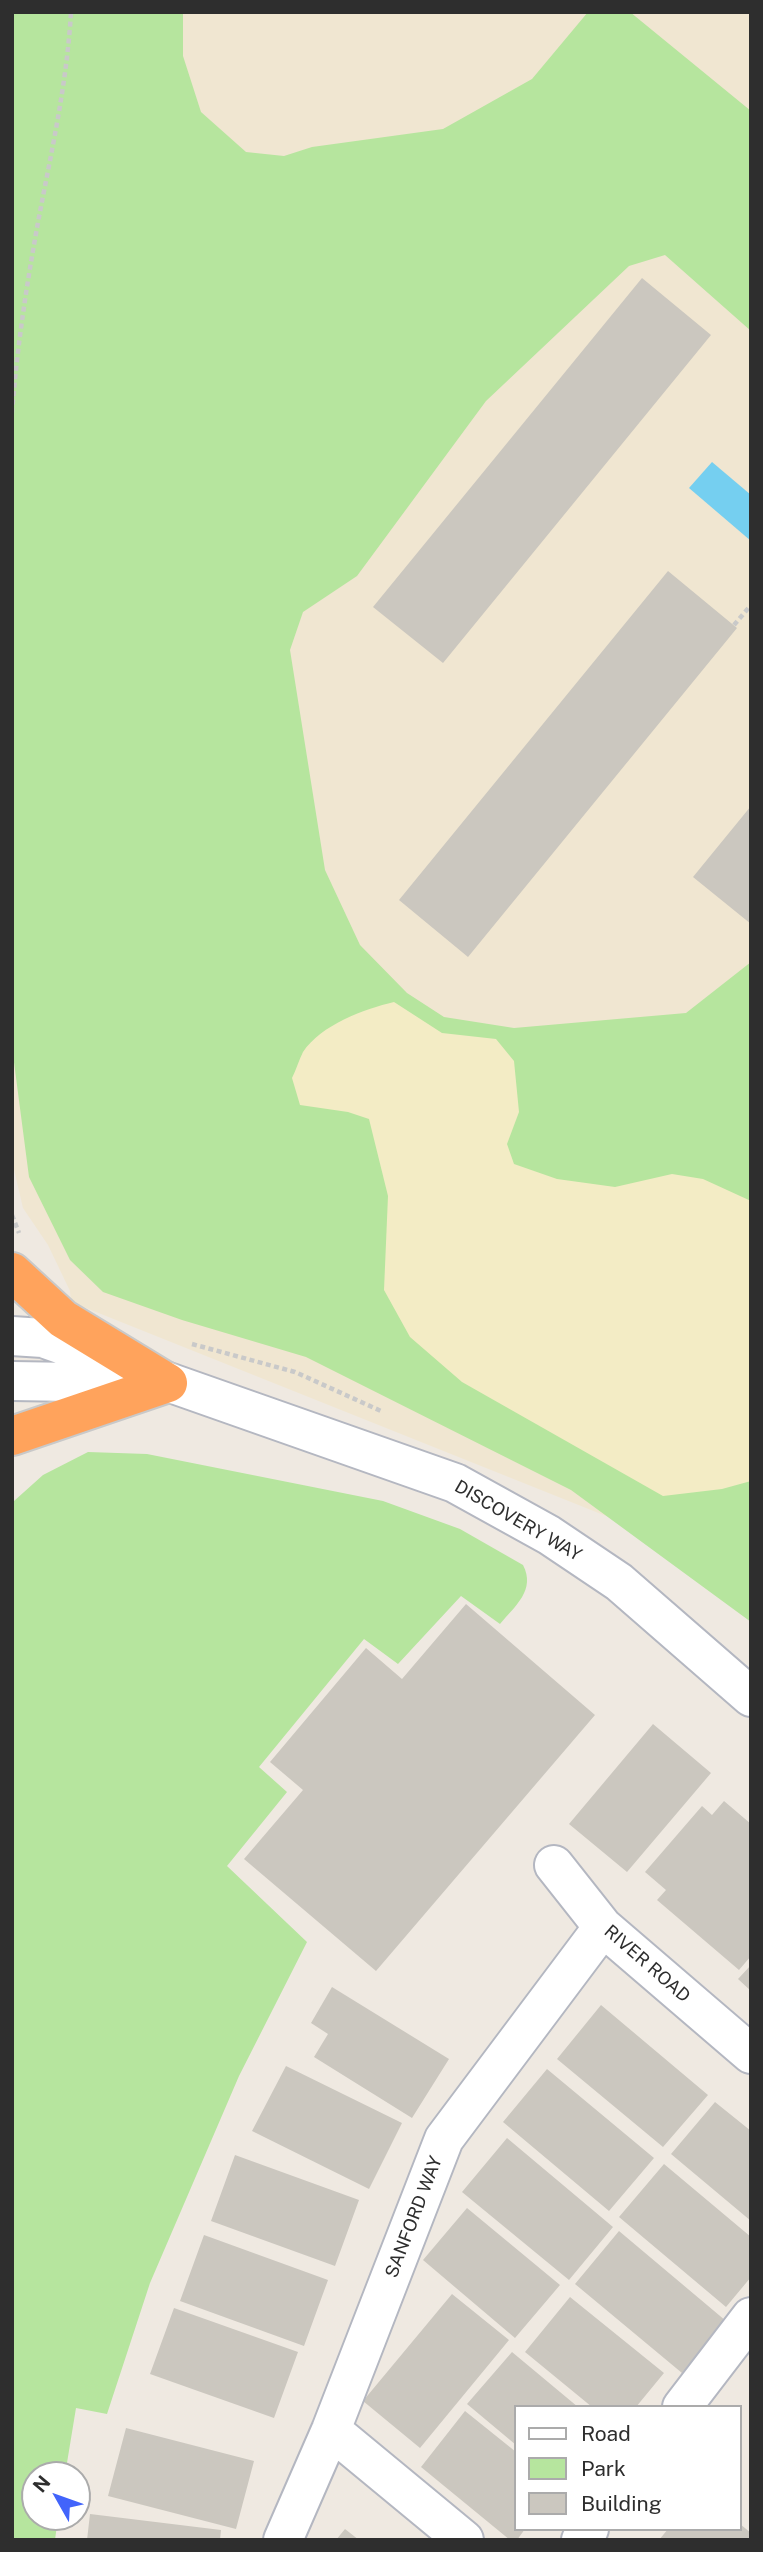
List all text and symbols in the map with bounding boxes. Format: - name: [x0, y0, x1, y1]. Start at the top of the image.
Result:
- street label: DISCOVERY WAY: [451, 1476, 585, 1566]
- street label: RIVER ROAD: [600, 1921, 694, 2007]
- street label: SANFORD WAY: [381, 2153, 447, 2281]
- legend: [514, 2405, 742, 2531]
- text: Road: [581, 2421, 631, 2446]
- text: Park: [581, 2456, 626, 2481]
- north arrow: [21, 2461, 91, 2531]
- text: N: [28, 2471, 55, 2497]
- text: Building: [581, 2491, 662, 2516]

